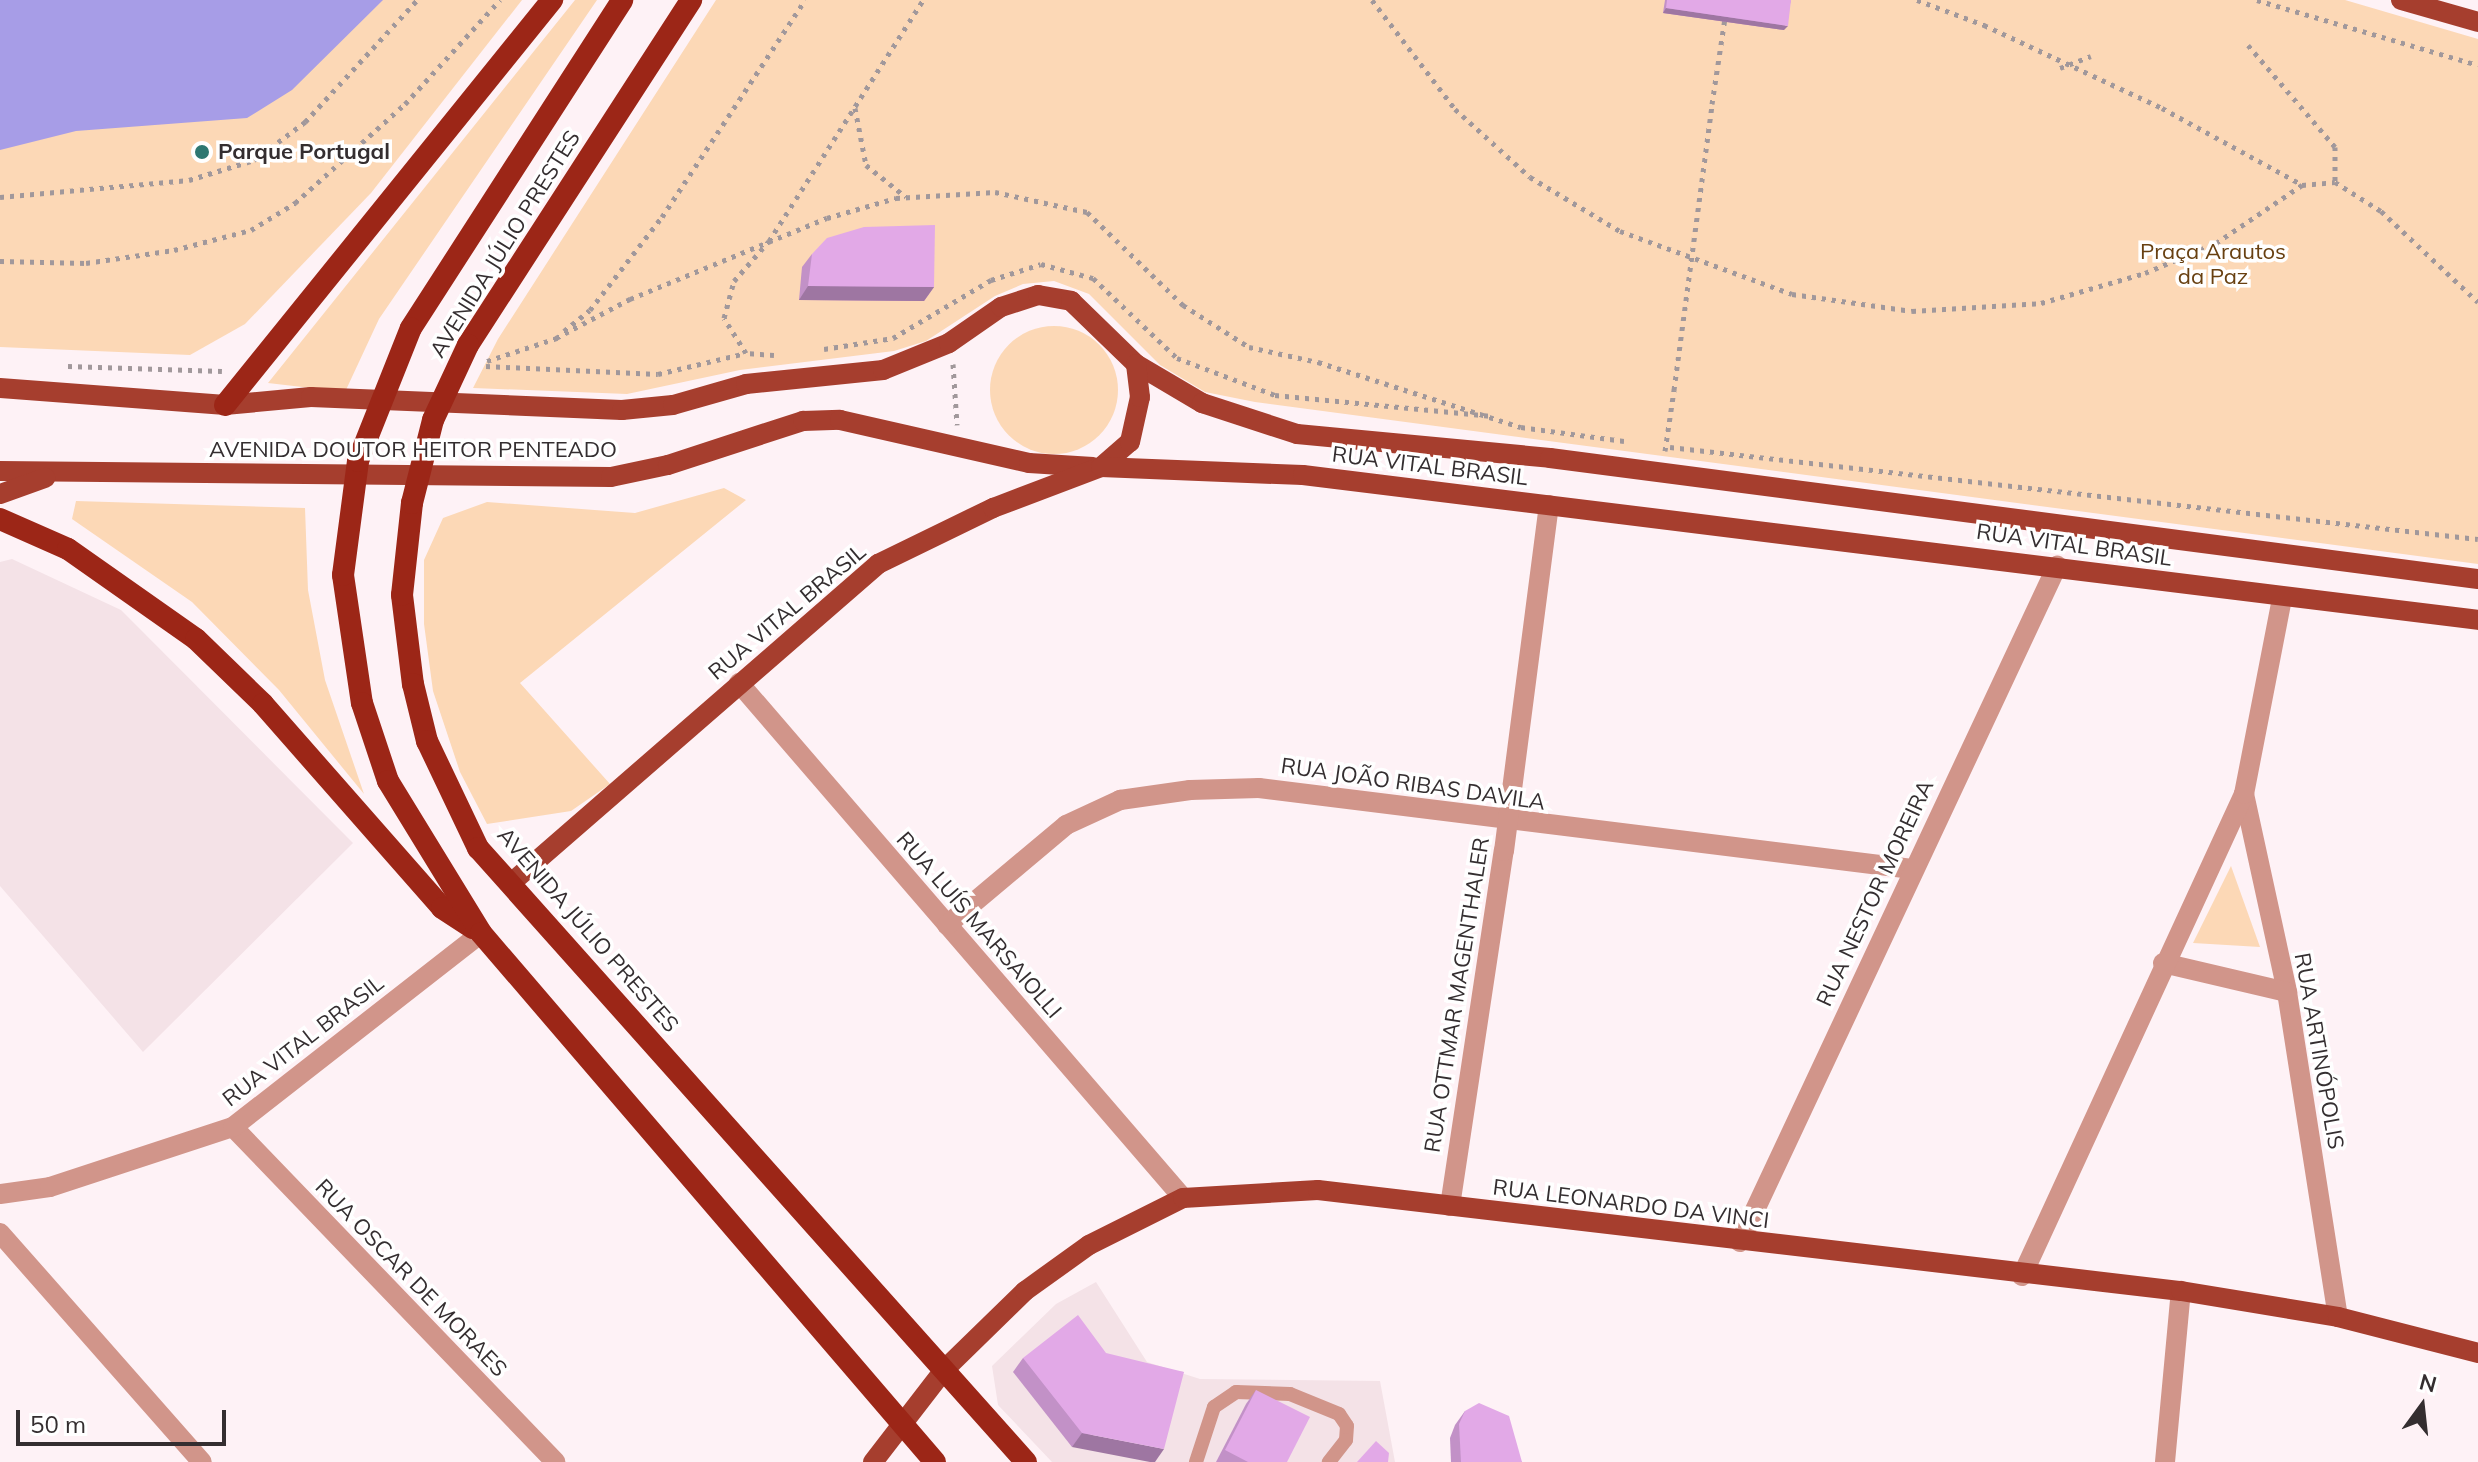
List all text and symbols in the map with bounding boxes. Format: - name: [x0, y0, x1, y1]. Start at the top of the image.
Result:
- street label: AVENIDA JÚLIO PRESTES: [424, 126, 586, 362]
- place label: Parque Portugal: [218, 139, 390, 165]
- marker: Parque Portugal: [193, 143, 211, 161]
- park label: Praça Arautos da Paz: [2140, 238, 2286, 290]
- street label: AVENIDA DOUTOR HEITOR PENTEADO: [209, 437, 617, 463]
- street label: RUA VITAL BRASIL: [1331, 441, 1529, 491]
- street label: RUA VITAL BRASIL: [1975, 518, 2173, 572]
- street label: RUA VITAL BRASIL: [703, 539, 871, 685]
- street label: RUA JOÃO RIBAS DAVILA: [1279, 752, 1547, 816]
- street label: RUA NESTOR MOREIRA: [1811, 776, 1939, 1010]
- street label: AVENIDA JÚLIO PRESTES: [492, 822, 684, 1038]
- street label: RUA LUÍS MARSAIOLLI: [891, 826, 1067, 1024]
- street label: RUA OTTMAR MAGENTHALER: [1419, 836, 1495, 1154]
- street label: RUA ARTINÓPOLIS: [2289, 951, 2349, 1151]
- street label: RUA VITAL BRASIL: [217, 970, 389, 1112]
- street label: RUA OSCAR DE MORAES: [310, 1174, 512, 1382]
- street label: RUA LEONARDO DA VINCI: [1491, 1174, 1771, 1234]
- north arrow: [2382, 1366, 2462, 1446]
- text: N: [2417, 1367, 2440, 1398]
- scale bar: [20, 1394, 230, 1444]
- text: 50 m: [30, 1409, 86, 1439]

